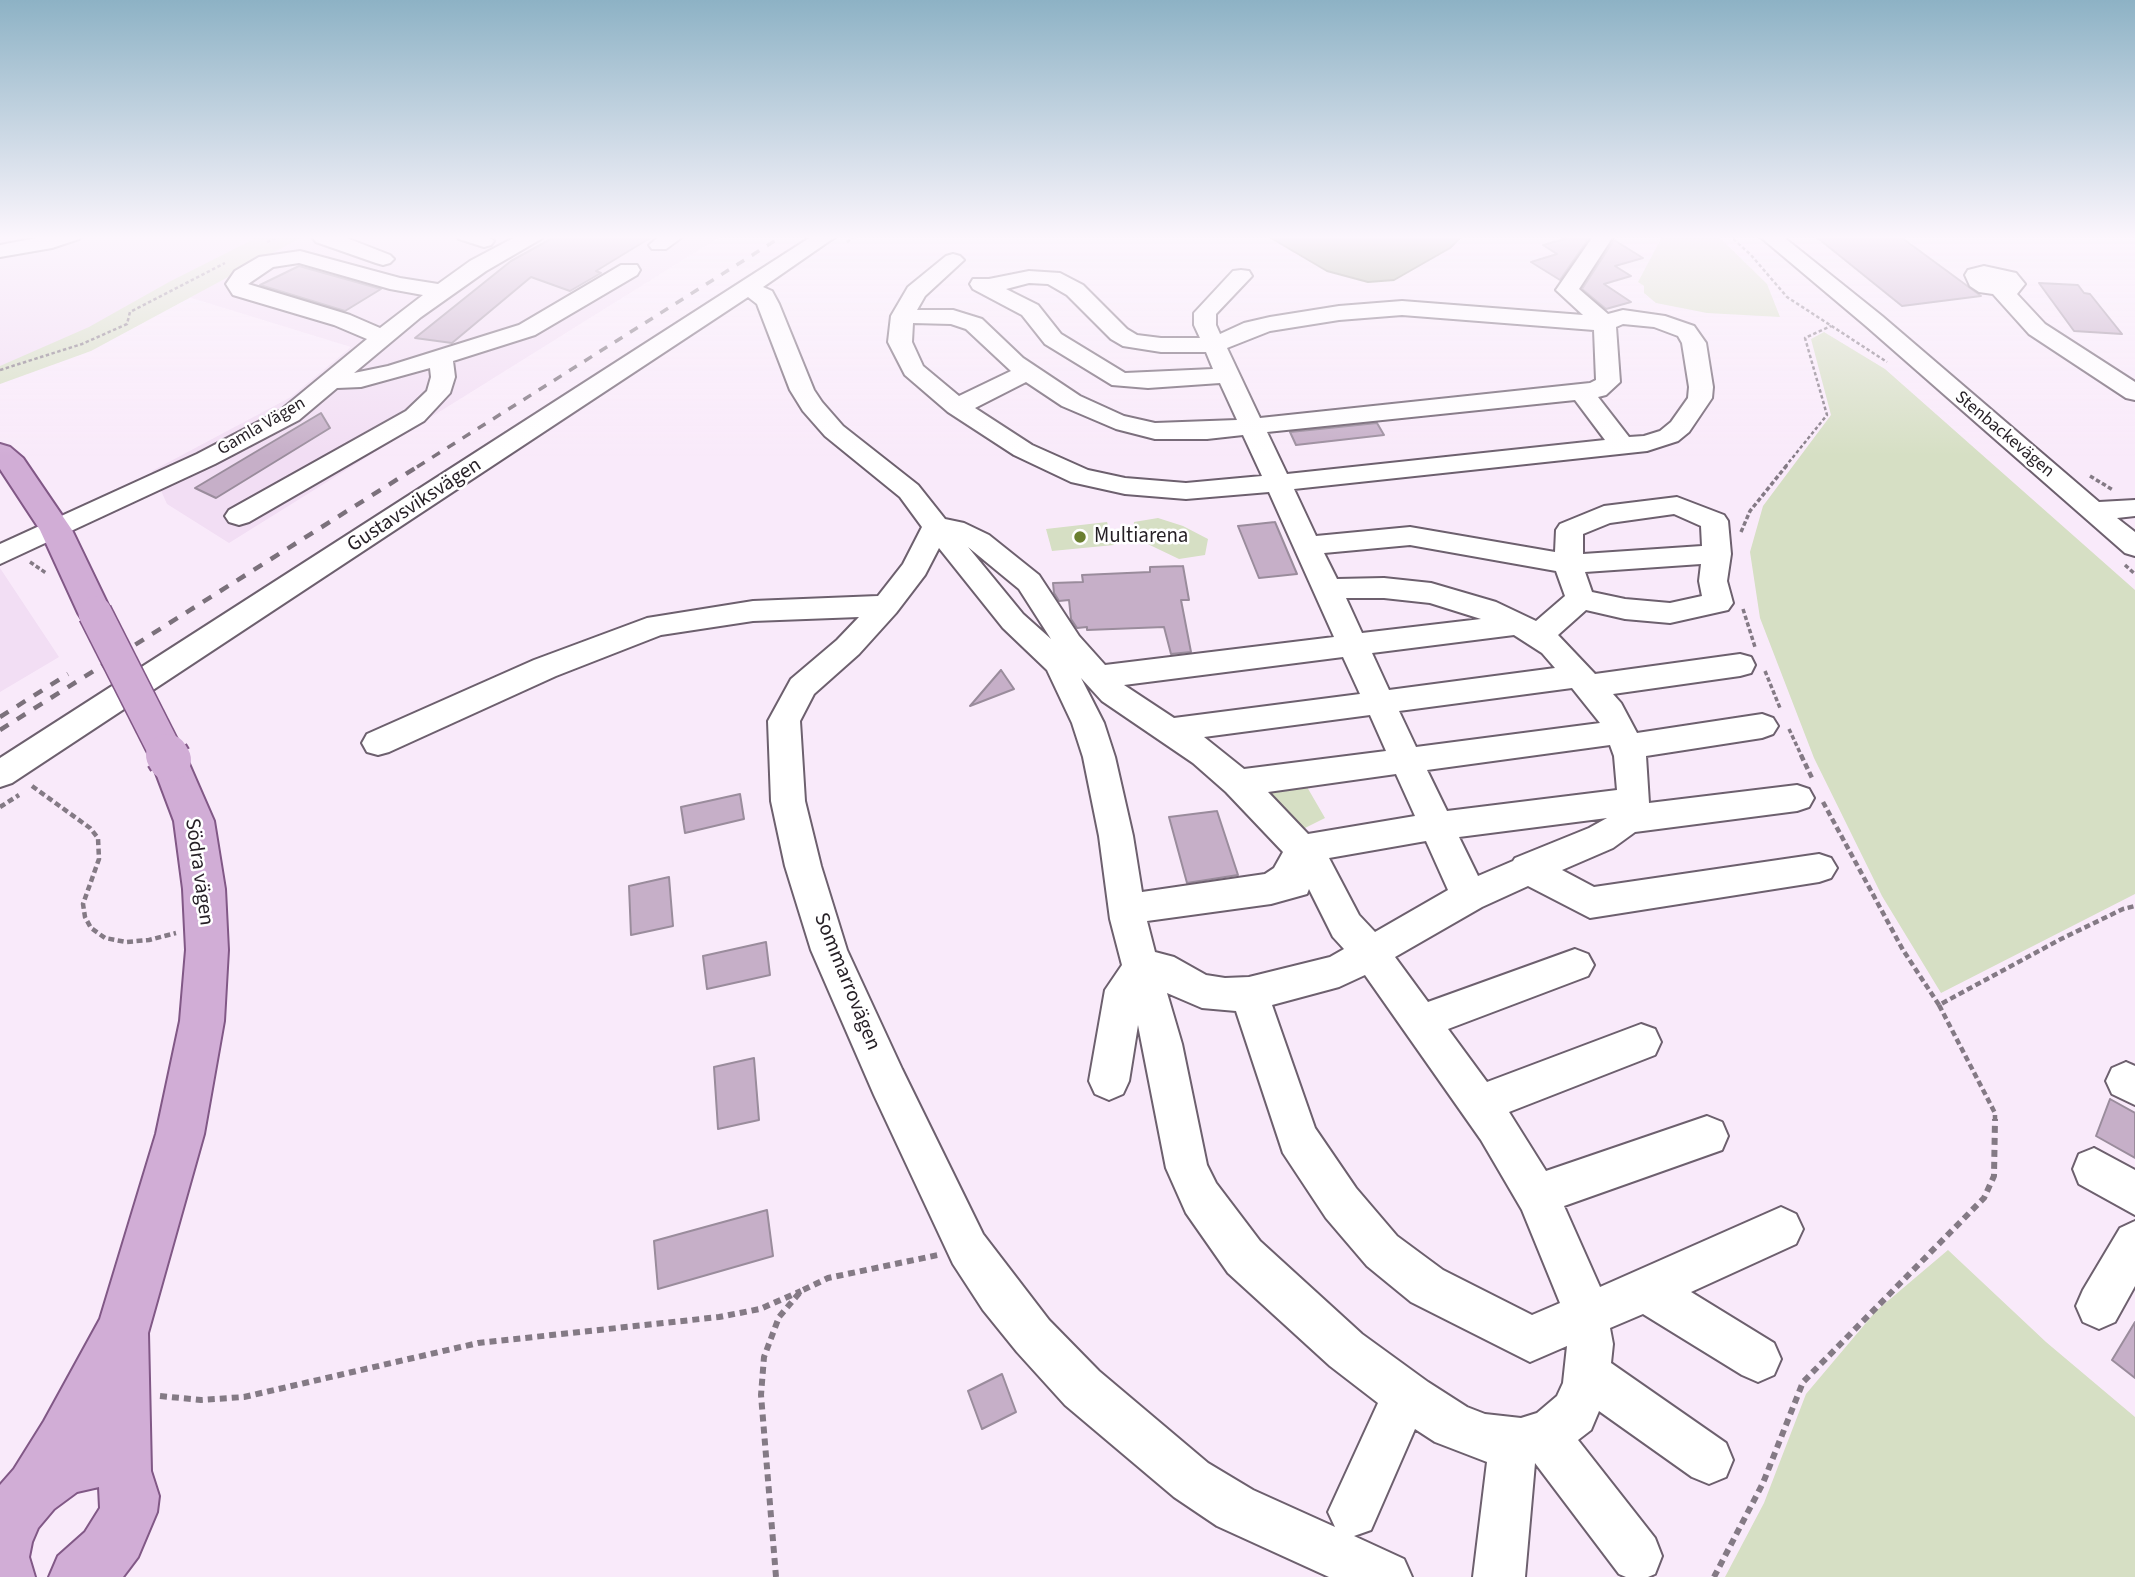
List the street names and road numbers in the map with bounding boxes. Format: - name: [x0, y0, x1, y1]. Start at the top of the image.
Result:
- street label: Stenbackevägen: [1950, 387, 2058, 483]
- street label: Gamla Vägen: [214, 393, 310, 461]
- street label: Gustavsviksvägen: [343, 453, 487, 559]
- street label: Södra vägen: [178, 817, 218, 927]
- street label: Sommarrovägen: [807, 910, 885, 1054]

